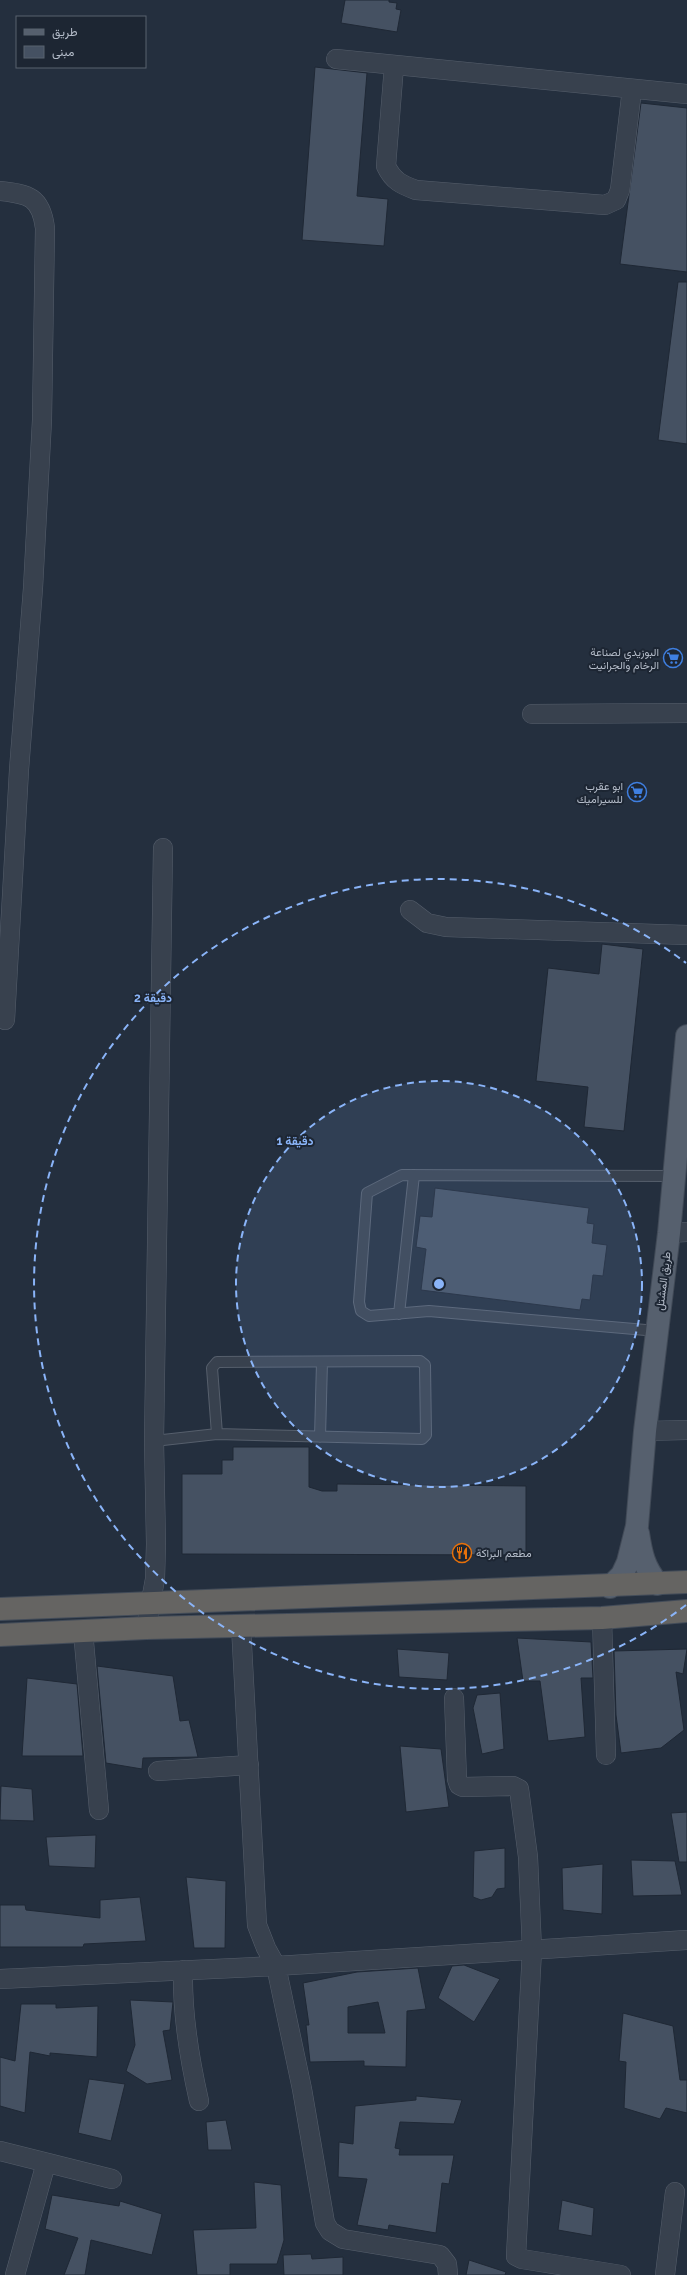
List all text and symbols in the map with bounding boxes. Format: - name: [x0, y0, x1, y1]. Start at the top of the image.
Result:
- legend: [16, 16, 146, 68]
- text: طريق: [52, 25, 78, 40]
- text: مبنى: [52, 45, 74, 60]
- place label: البوزيدي لصناعة الرخام والجرانيت: [589, 646, 659, 673]
- supermarket icon: البوزيدي لصناعة الرخام والجرانيت: [662, 647, 684, 669]
- place label: ابو عقرب للسيراميك: [577, 780, 623, 806]
- supermarket icon: ابو عقرب للسيراميك: [626, 781, 648, 803]
- text: 2 دقيقة: [134, 991, 172, 1005]
- text: 1 دقيقة: [276, 1134, 314, 1148]
- street label: طريق المشتل: [653, 1251, 674, 1311]
- centre of rings: [432, 1277, 446, 1291]
- restaurant icon: مطعم البراكة: [451, 1542, 473, 1564]
- place label: مطعم البراكة: [476, 1547, 532, 1561]

